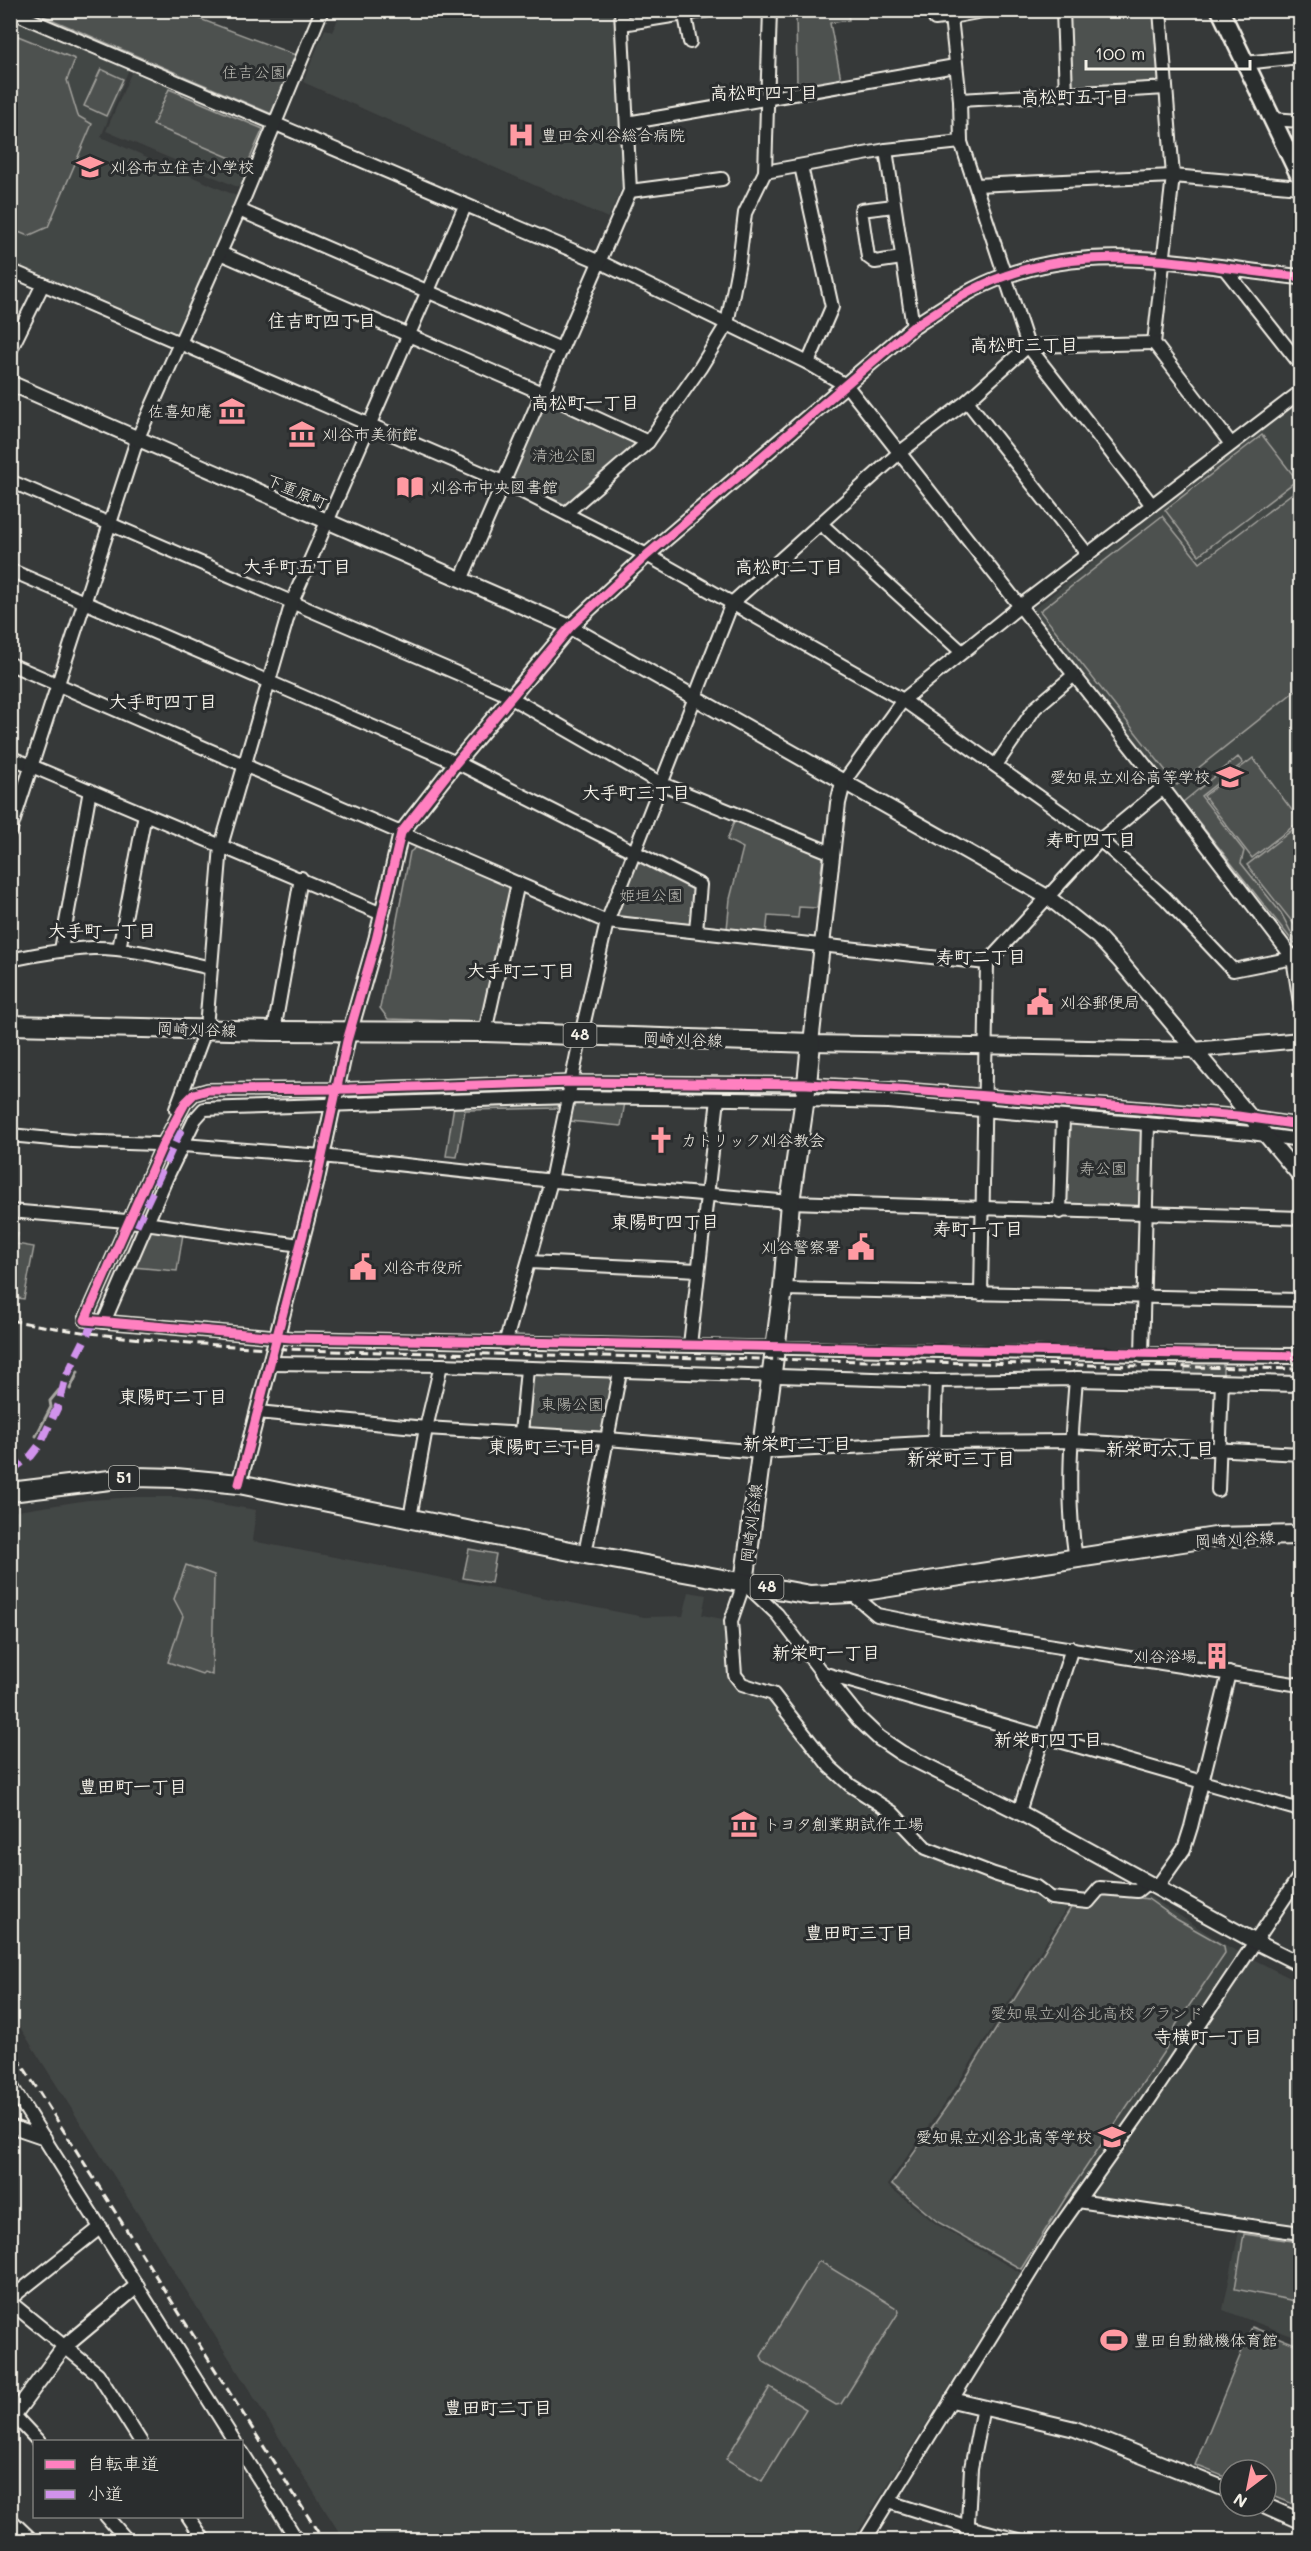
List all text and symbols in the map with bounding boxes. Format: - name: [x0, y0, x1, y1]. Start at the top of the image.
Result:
- scale bar: [1086, 33, 1250, 71]
- text: 100 m: [1095, 41, 1145, 65]
- park label: 住吉公園: [222, 61, 286, 82]
- district label: 高松町四丁目: [710, 80, 818, 104]
- district label: 高松町五丁目: [1021, 84, 1129, 108]
- hospital icon: 豊田会刈谷総合病院: [506, 120, 536, 150]
- place label: 豊田会刈谷総合病院: [541, 124, 685, 145]
- school or university icon: 刈谷市立住吉小学校: [75, 152, 105, 182]
- place label: 刈谷市立住吉小学校: [110, 156, 254, 177]
- district label: 住吉町四丁目: [268, 308, 376, 332]
- district label: 高松町三丁目: [970, 332, 1078, 356]
- district label: 高松町一丁目: [531, 390, 639, 414]
- museum icon: 佐喜知庵: [217, 396, 247, 426]
- place label: 佐喜知庵: [148, 400, 212, 421]
- museum icon: 刈谷市美術館: [287, 419, 317, 449]
- place label: 刈谷市美術館: [322, 423, 418, 444]
- park label: 清池公園: [532, 444, 596, 465]
- street label: 下重原町: [264, 468, 331, 513]
- library icon: 刈谷市中央図書館: [395, 472, 425, 502]
- place label: 刈谷市中央図書館: [430, 476, 558, 497]
- district label: 大手町五丁目: [243, 554, 351, 578]
- district label: 高松町二丁目: [735, 554, 843, 578]
- district label: 大手町四丁目: [109, 689, 217, 713]
- school or university icon: 愛知県立刈谷高等学校: [1215, 762, 1245, 792]
- place label: 愛知県立刈谷高等学校: [1050, 766, 1210, 787]
- district label: 大手町三丁目: [582, 780, 690, 804]
- district label: 寿町四丁目: [1046, 827, 1136, 851]
- park label: 姫垣公園: [619, 884, 683, 905]
- district label: 大手町一丁目: [48, 918, 156, 942]
- district label: 寿町二丁目: [936, 944, 1026, 968]
- district label: 大手町二丁目: [467, 958, 575, 982]
- public building icon: 刈谷郵便局: [1025, 987, 1055, 1017]
- place label: 刈谷郵便局: [1060, 991, 1140, 1012]
- street label: 岡崎刈谷線: [157, 1017, 237, 1040]
- road number: 48: [564, 1023, 596, 1047]
- street label: 岡崎刈谷線: [643, 1027, 723, 1050]
- church icon: カトリック刈谷教会: [646, 1125, 676, 1155]
- place label: カトリック刈谷教会: [681, 1129, 825, 1150]
- park label: 寿公園: [1079, 1157, 1127, 1178]
- district label: 東陽町四丁目: [611, 1209, 719, 1233]
- district label: 寿町一丁目: [933, 1216, 1023, 1240]
- public building icon: 刈谷警察署: [846, 1232, 876, 1262]
- place label: 刈谷警察署: [761, 1236, 841, 1257]
- public building icon: 刈谷市役所: [348, 1252, 378, 1282]
- place label: 刈谷市役所: [383, 1256, 463, 1277]
- district label: 東陽町二丁目: [119, 1384, 227, 1408]
- park label: 東陽公園: [540, 1393, 604, 1414]
- district label: 新栄町二丁目: [743, 1431, 851, 1455]
- district label: 東陽町三丁目: [488, 1434, 596, 1458]
- district label: 新栄町六丁目: [1106, 1436, 1214, 1460]
- district label: 新栄町三丁目: [907, 1446, 1015, 1470]
- road number: 51: [109, 1466, 139, 1490]
- street label: 岡崎刈谷線: [735, 1482, 766, 1564]
- street label: 岡崎刈谷線: [1194, 1526, 1275, 1551]
- road number: 48: [750, 1575, 783, 1599]
- district label: 新栄町一丁目: [772, 1640, 880, 1664]
- building icon: 刈谷浴場: [1202, 1641, 1232, 1671]
- place label: 刈谷浴場: [1133, 1645, 1197, 1666]
- district label: 新栄町四丁目: [994, 1727, 1102, 1751]
- district label: 豊田町一丁目: [79, 1774, 187, 1798]
- museum icon: トヨタ創業期試作工場: [729, 1809, 759, 1839]
- place label: トヨタ創業期試作工場: [764, 1813, 924, 1834]
- district label: 豊田町三丁目: [805, 1920, 913, 1944]
- park label: 愛知県立刈谷北高校 グランド: [990, 2002, 1204, 2023]
- district label: 寺横町一丁目: [1154, 2024, 1262, 2048]
- school or university icon: 愛知県立刈谷北高等学校: [1097, 2122, 1127, 2152]
- place label: 愛知県立刈谷北高等学校: [916, 2126, 1092, 2147]
- sports icon: 豊田自動織機体育館: [1099, 2325, 1129, 2355]
- place label: 豊田自動織機体育館: [1134, 2329, 1278, 2350]
- district label: 豊田町二丁目: [444, 2395, 552, 2419]
- legend: [33, 2440, 243, 2518]
- text: 自転車道: [87, 2451, 159, 2475]
- north arrow: [1218, 2458, 1278, 2518]
- text: 小道: [87, 2481, 123, 2505]
- text: N: [1229, 2489, 1251, 2513]

